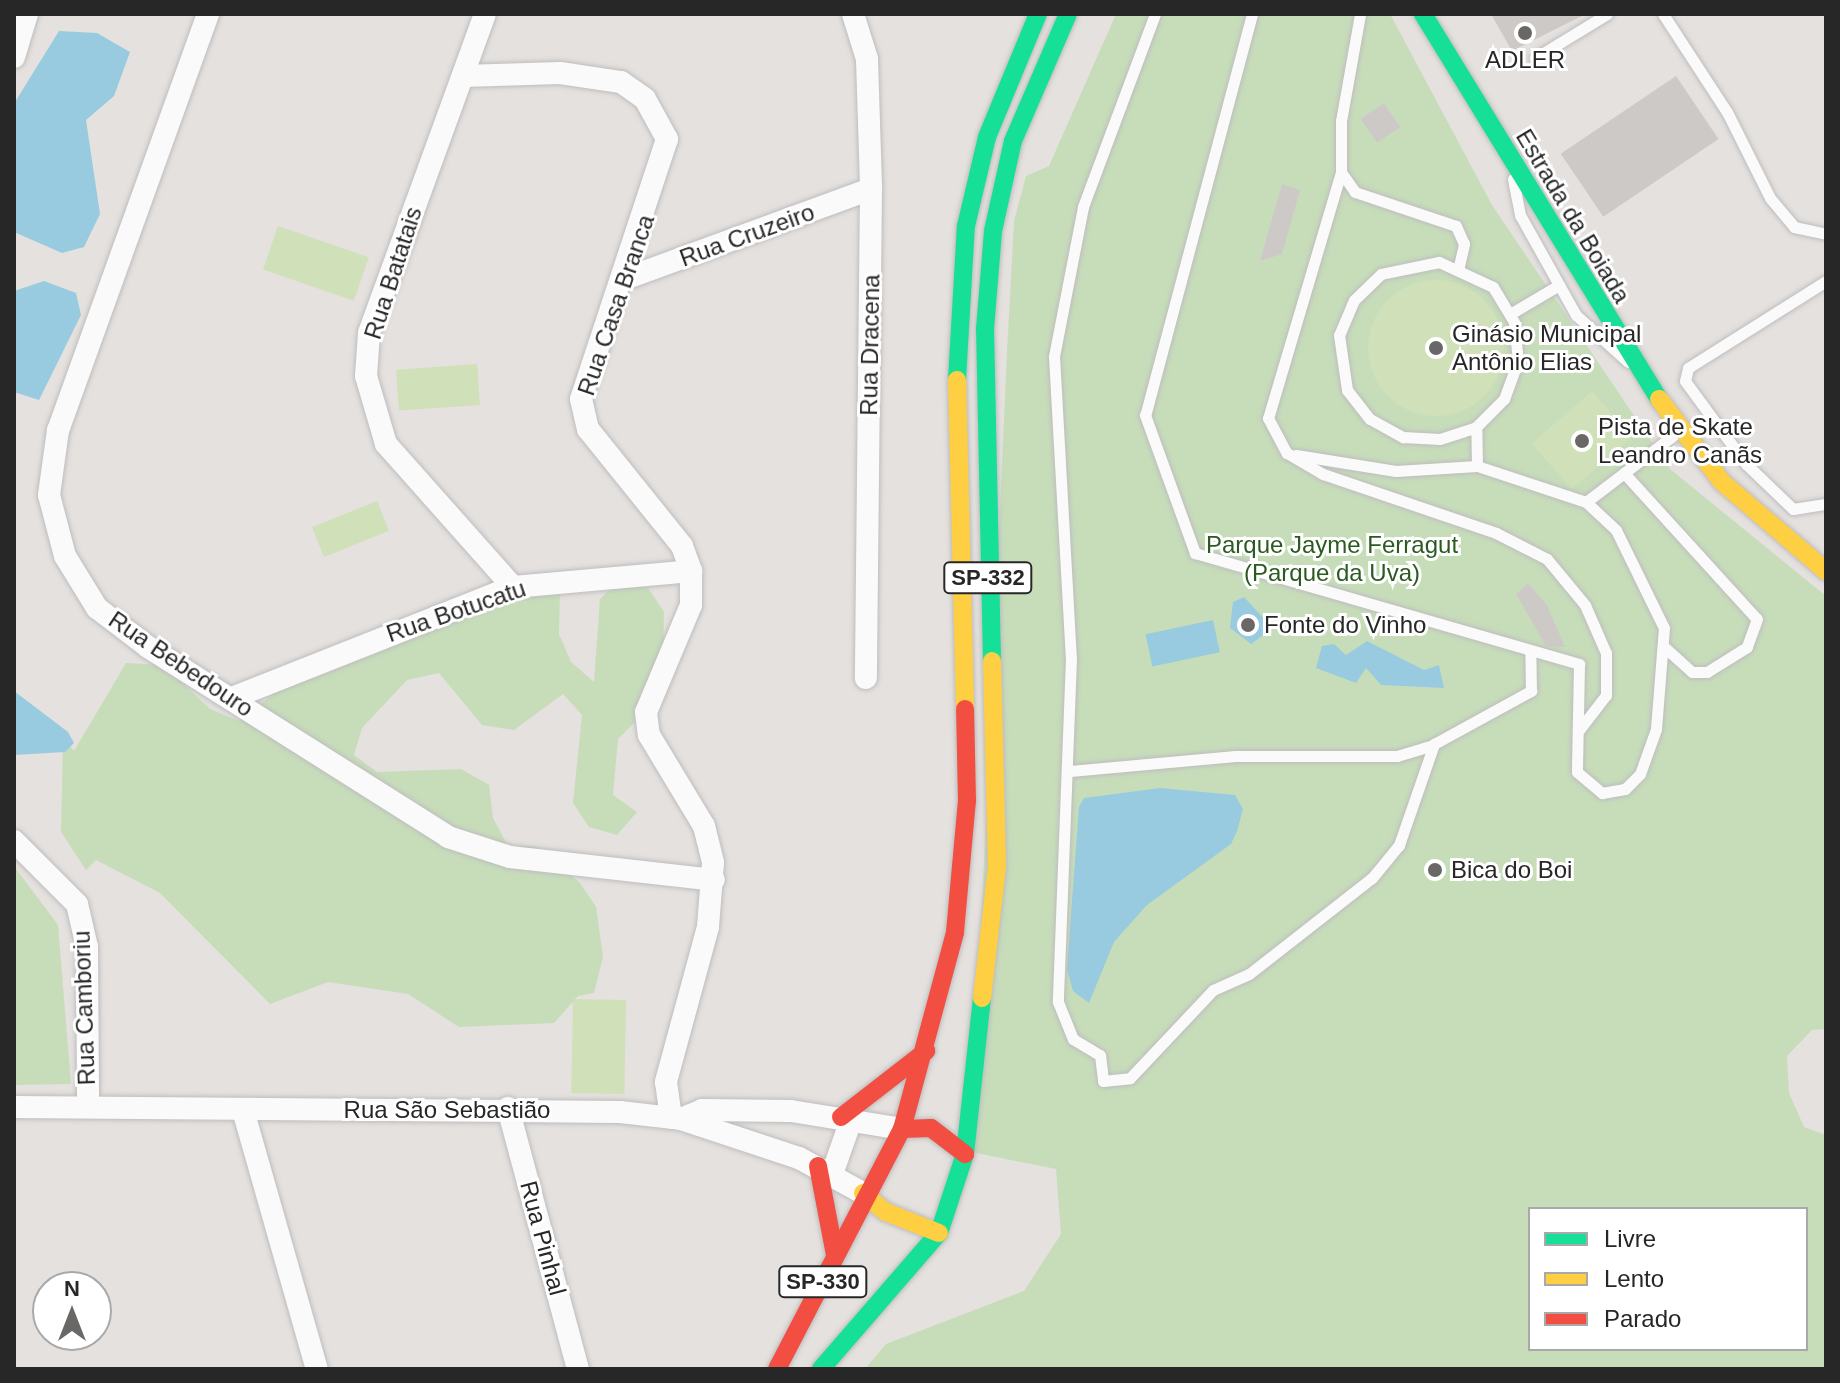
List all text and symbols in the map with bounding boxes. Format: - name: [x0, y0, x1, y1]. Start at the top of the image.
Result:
- marker: ADLER: [1516, 24, 1534, 42]
- place label: ADLER: [1485, 46, 1565, 74]
- street label: Estrada da Boiada: [1510, 124, 1636, 308]
- street label: Rua Cruzeiro: [676, 197, 818, 273]
- street label: Rua Batatais: [358, 203, 428, 343]
- street label: Rua Casa Branca: [572, 211, 660, 399]
- street label: Rua Dracena: [854, 274, 886, 416]
- place label: Ginásio Municipal Antônio Elias: [1452, 320, 1641, 376]
- marker: Ginásio Municipal Antônio Elias: [1427, 339, 1445, 357]
- place label: Pista de Skate Leandro Canãs: [1598, 413, 1762, 469]
- marker: Pista de Skate Leandro Canãs: [1573, 432, 1591, 450]
- park label: Parque Jayme Ferragut (Parque da Uva): [1206, 531, 1458, 587]
- road number: SP-332: [942, 560, 1034, 596]
- street label: Rua Botucatu: [383, 574, 529, 648]
- street label: Rua Bebedouro: [103, 605, 259, 723]
- place label: Fonte do Vinho: [1264, 611, 1426, 639]
- marker: Fonte do Vinho: [1239, 616, 1257, 634]
- place label: Bica do Boi: [1451, 856, 1572, 884]
- marker: Bica do Boi: [1426, 861, 1444, 879]
- street label: Rua Camboriu: [67, 930, 101, 1086]
- street label: Rua São Sebastião: [344, 1096, 550, 1124]
- street label: Rua Pinhal: [514, 1178, 572, 1298]
- legend: [1528, 1207, 1808, 1351]
- text: Livre: [1604, 1225, 1656, 1252]
- road number: SP-330: [777, 1264, 869, 1300]
- text: Lento: [1604, 1265, 1664, 1292]
- north arrow: [32, 1271, 112, 1351]
- text: N: [64, 1276, 80, 1301]
- text: Parado: [1604, 1305, 1681, 1332]

